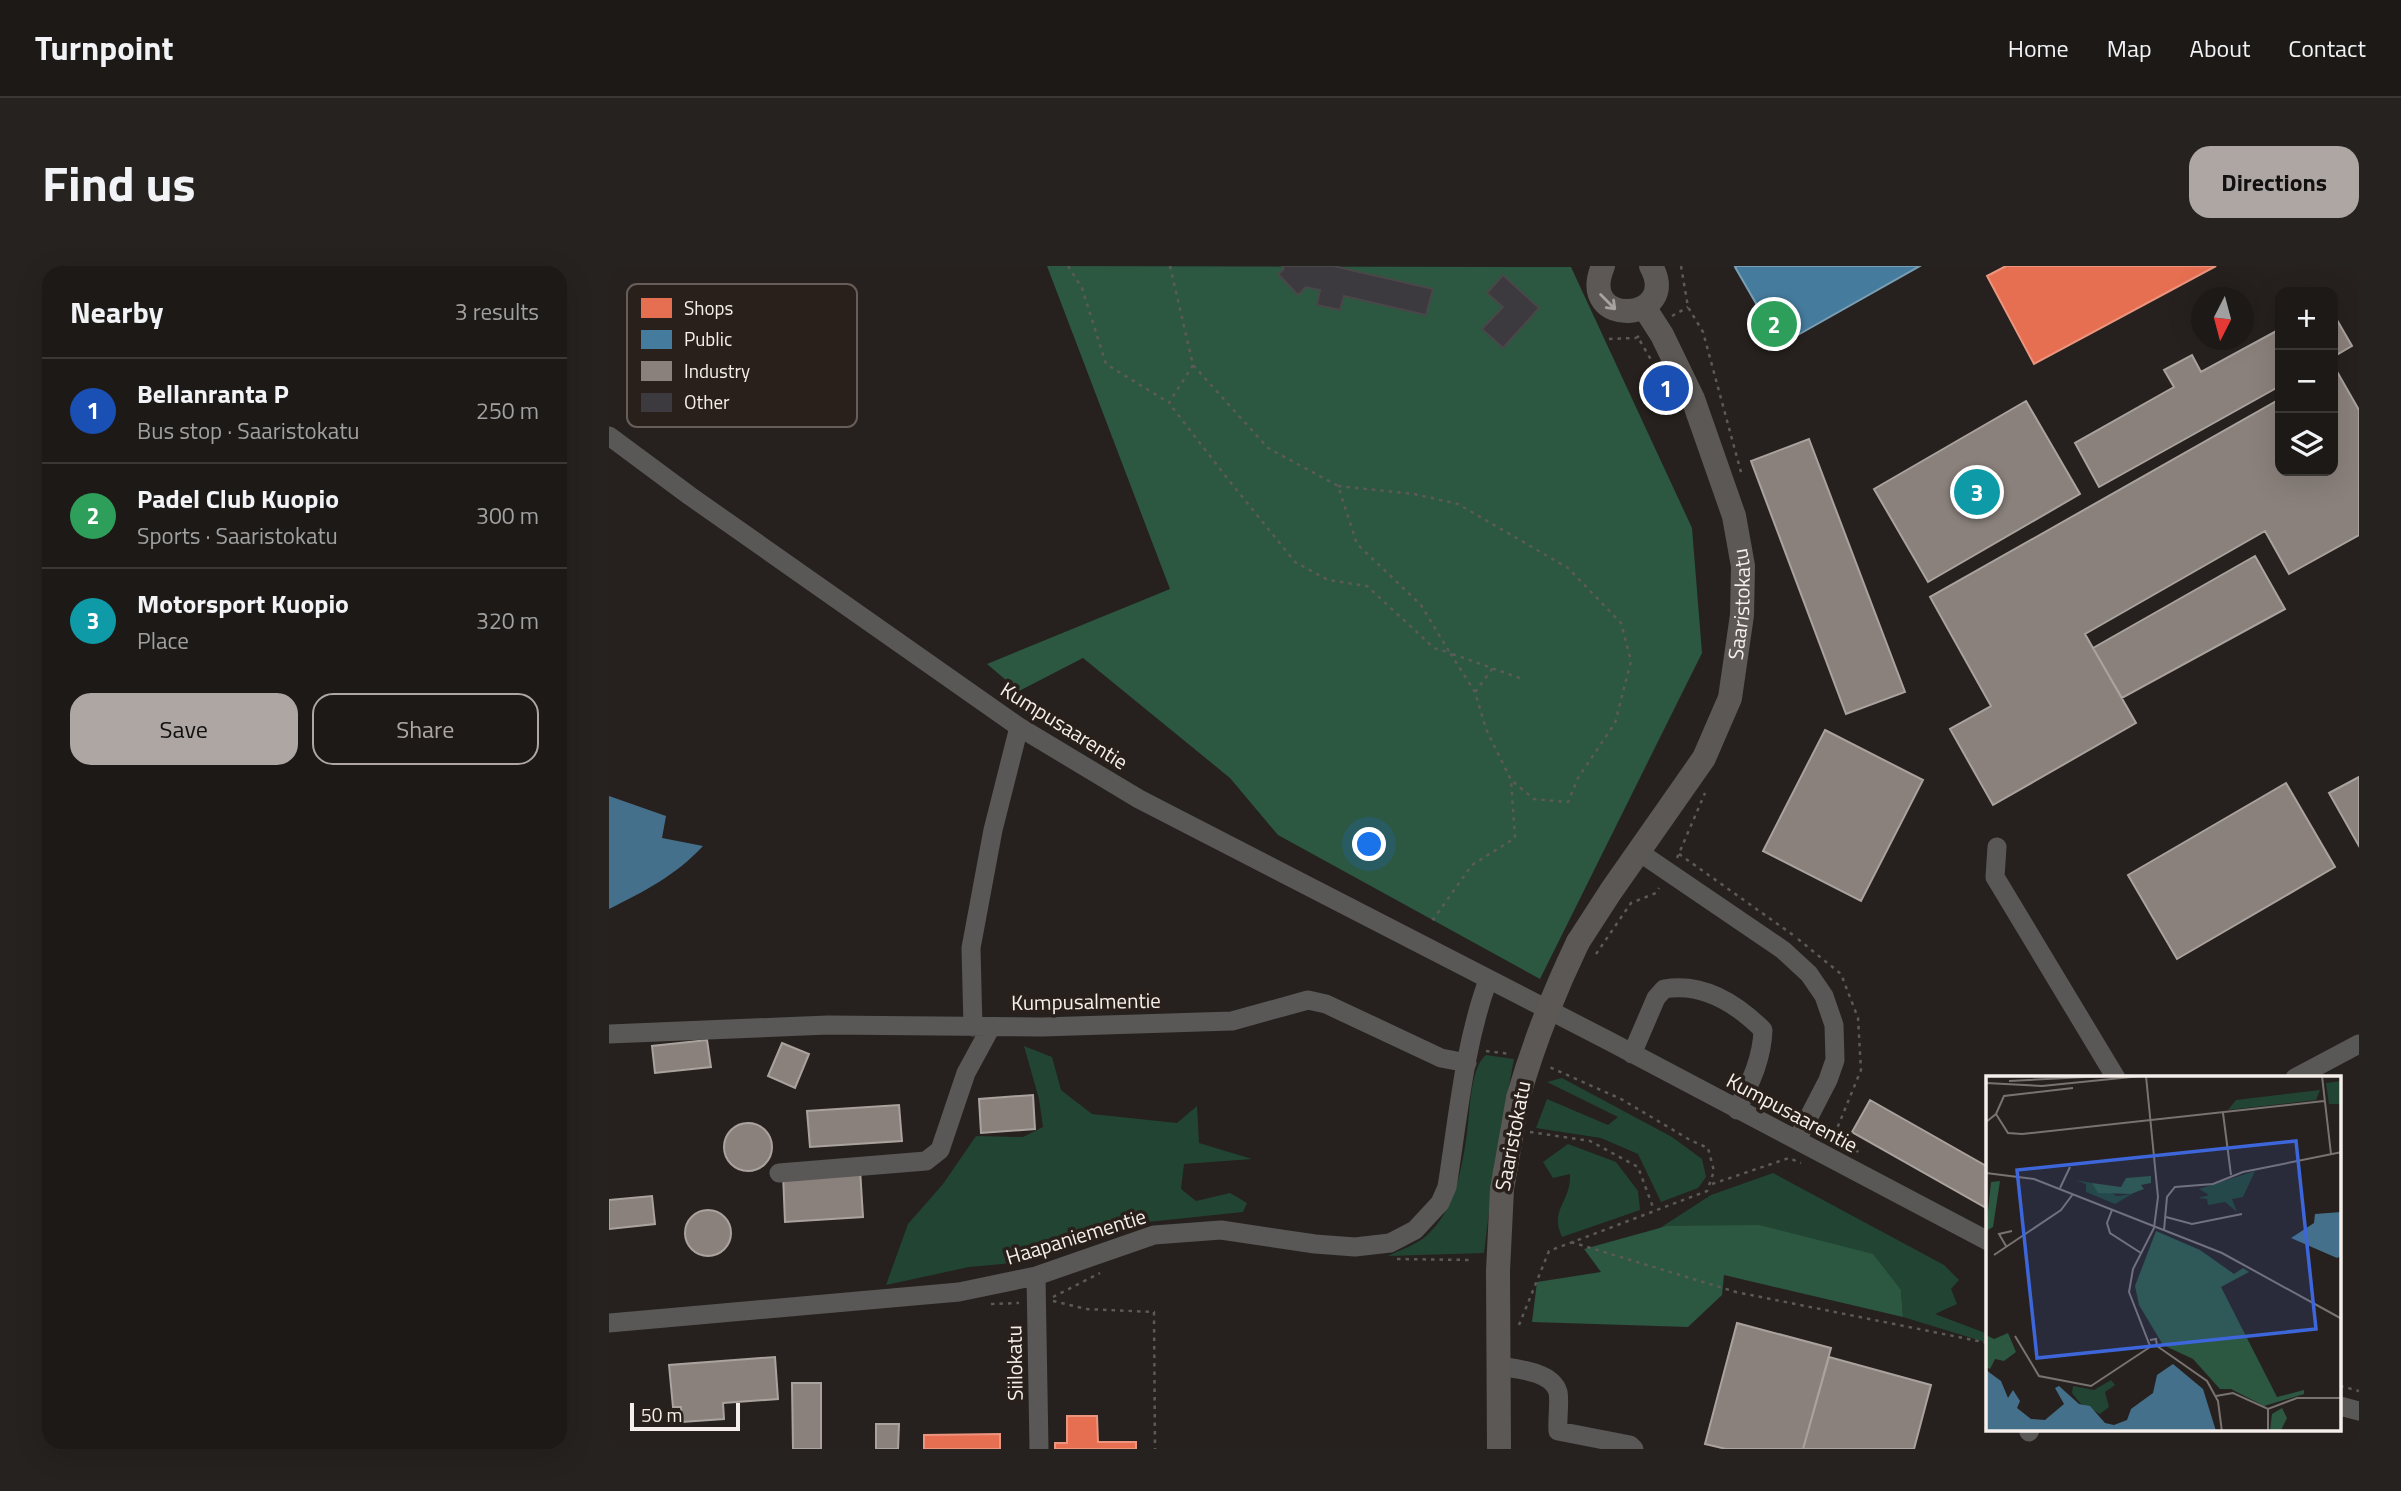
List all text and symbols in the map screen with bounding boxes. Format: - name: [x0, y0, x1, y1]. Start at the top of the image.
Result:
- text: Turnpoint: [35, 23, 174, 73]
- text: Home: [2008, 30, 2069, 66]
- text: Map: [2107, 30, 2152, 66]
- text: About: [2190, 30, 2250, 66]
- text: Contact: [2288, 30, 2366, 66]
- text: Find us: [42, 145, 196, 220]
- button: Directions: [2189, 146, 2359, 218]
- legend: [627, 284, 857, 427]
- north arrow: [2191, 287, 2254, 350]
- map controls: [2275, 287, 2338, 476]
- button: +: [2275, 287, 2338, 350]
- text: Nearby: [70, 289, 163, 335]
- text: Shops: [684, 293, 734, 322]
- text: 3 results: [455, 294, 539, 329]
- one-way arrow: [1600, 294, 1617, 311]
- pin: 2: [1751, 298, 1797, 350]
- text: Public: [684, 324, 732, 353]
- button: −: [2275, 350, 2338, 413]
- text: Industry: [684, 356, 750, 385]
- pin: 1: [1643, 362, 1689, 414]
- text: Bellanranta P: [137, 374, 289, 413]
- text: Other: [684, 387, 730, 416]
- text: 1: [87, 393, 99, 428]
- text: 250 m: [476, 393, 539, 428]
- text: Bus stop · Saaristokatu: [137, 413, 359, 448]
- button: layers: [2275, 413, 2338, 476]
- pin: 3: [1954, 466, 2000, 518]
- text: Padel Club Kuopio: [137, 479, 339, 518]
- text: 2: [87, 498, 99, 533]
- text: 300 m: [476, 498, 539, 533]
- text: Sports · Saaristokatu: [137, 518, 338, 553]
- street label: Saaristokatu: [1719, 546, 1758, 662]
- text: Motorsport Kuopio: [137, 584, 349, 623]
- text: 3: [87, 603, 99, 638]
- text: 320 m: [476, 603, 539, 638]
- text: Place: [137, 623, 189, 658]
- street label: Kumpusaarentie: [995, 673, 1134, 777]
- button: Save: [70, 693, 298, 765]
- button: Share: [312, 693, 539, 765]
- your location: [1352, 827, 1386, 861]
- street label: Kumpusalmentie: [1011, 984, 1161, 1018]
- street label: Kumpusaarentie: [1721, 1064, 1864, 1160]
- inset map: [1986, 1076, 2341, 1432]
- street label: Saaristokatu: [1486, 1078, 1538, 1194]
- street label: Haapaniementie: [1002, 1200, 1150, 1273]
- street label: Siilokatu: [997, 1325, 1031, 1401]
- scale bar: [630, 1400, 740, 1432]
- text: 50 m: [641, 1400, 682, 1429]

